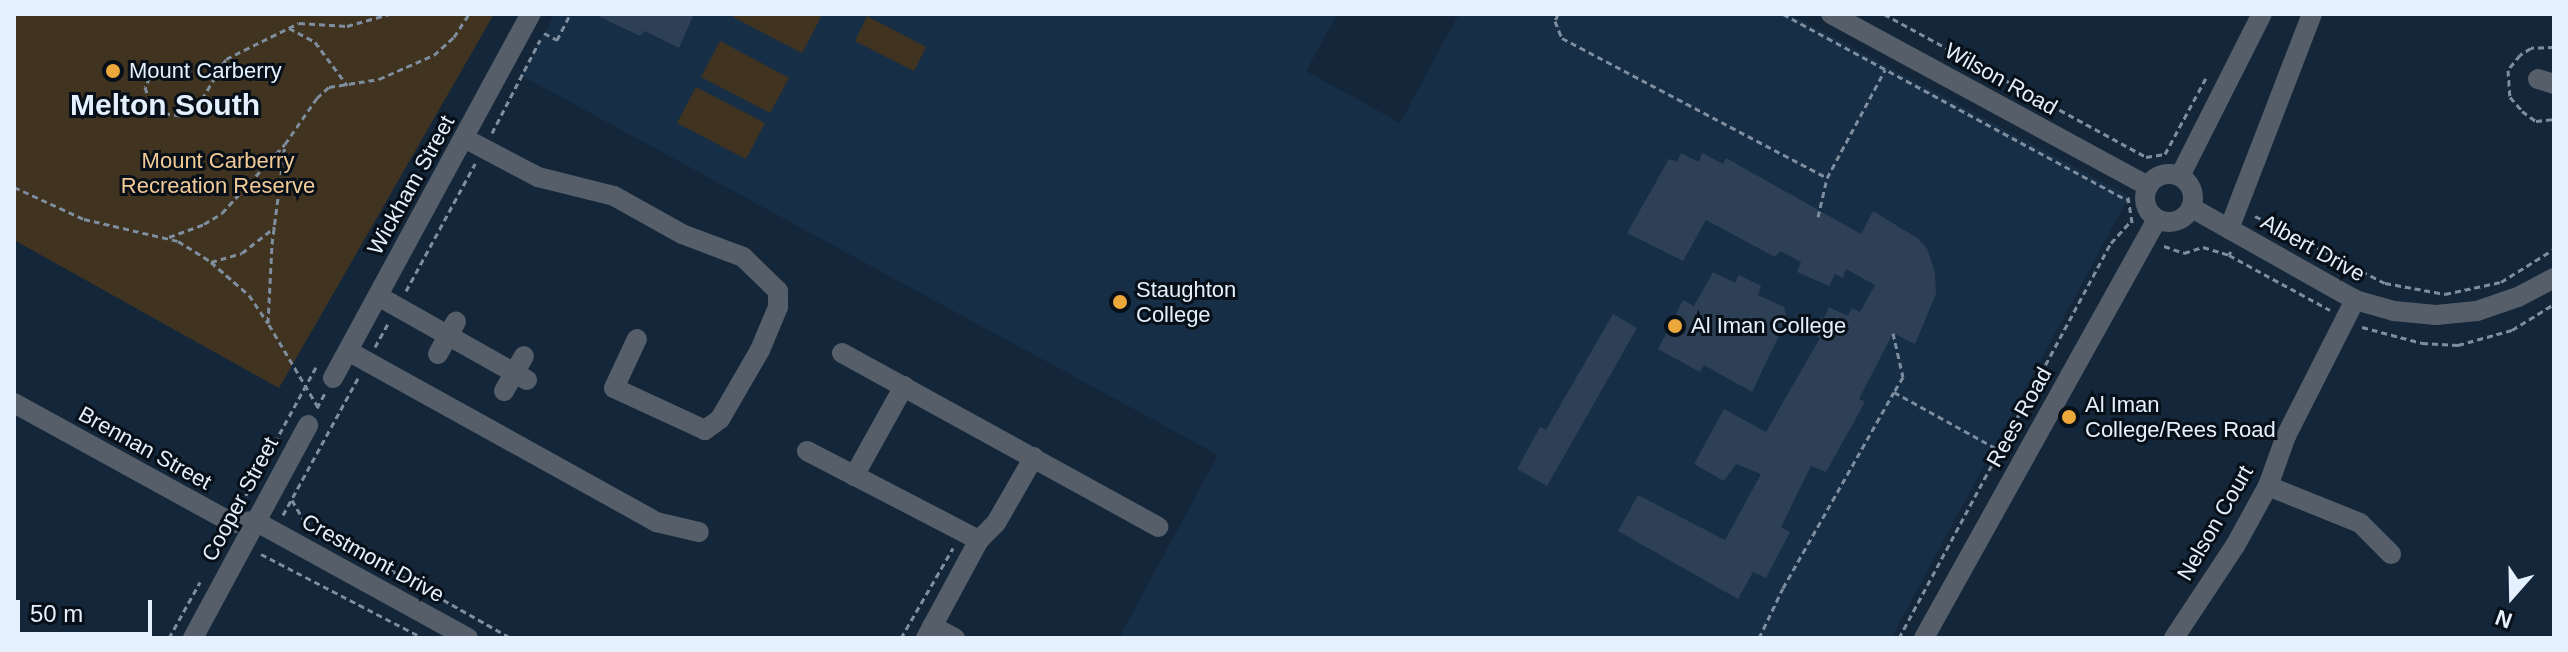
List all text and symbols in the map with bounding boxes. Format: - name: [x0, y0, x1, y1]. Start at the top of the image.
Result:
- street label: Wilson Road: [1940, 37, 2062, 121]
- place label: Mount Carberry: [129, 58, 282, 84]
- marker: Mount Carberry: [104, 62, 122, 80]
- district label: Melton South: [70, 87, 260, 123]
- street label: Wickham Street: [362, 111, 460, 259]
- park label: Mount Carberry Recreation Reserve: [121, 147, 315, 198]
- street label: Albert Drive: [2256, 209, 2370, 287]
- place label: Staughton College: [1136, 276, 1236, 328]
- marker: Staughton College: [1111, 293, 1129, 311]
- place label: Al Iman College: [1691, 313, 1846, 339]
- marker: Al Iman College: [1666, 317, 1684, 335]
- street label: Rees Road: [1981, 362, 2057, 472]
- place label: Al Iman College/Rees Road: [2085, 391, 2276, 442]
- street label: Brennan Street: [74, 401, 216, 495]
- marker: Al Iman College/Rees Road: [2060, 408, 2078, 426]
- street label: Cooper Street: [196, 432, 284, 566]
- street label: Nelson Court: [2171, 461, 2259, 585]
- street label: Crestmont Drive: [297, 508, 449, 608]
- north arrow: [2472, 556, 2552, 636]
- scale bar: [20, 584, 156, 634]
- text: 50 m: [30, 600, 83, 627]
- text: N: [2492, 605, 2515, 633]

